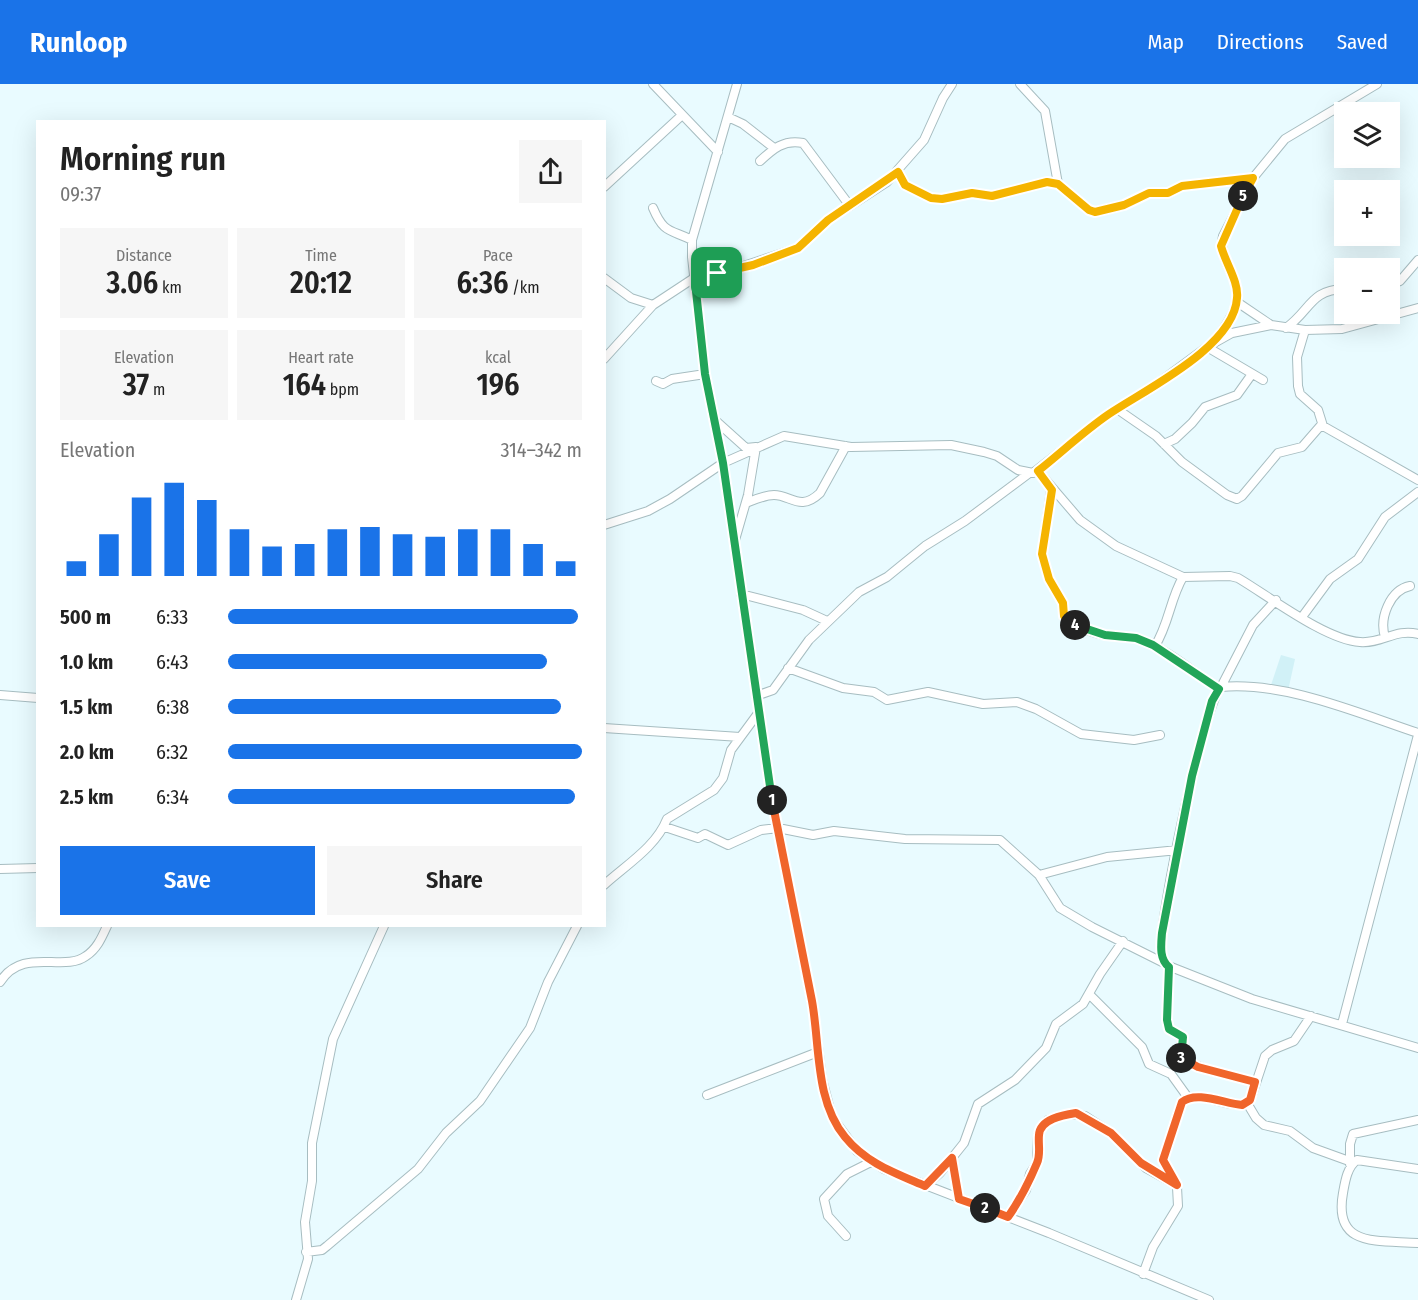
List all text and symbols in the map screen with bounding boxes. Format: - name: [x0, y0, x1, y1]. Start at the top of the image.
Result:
- text: Runloop: [30, 26, 128, 59]
- text: Map: [1147, 29, 1184, 55]
- text: Directions: [1217, 29, 1304, 55]
- text: Saved: [1337, 29, 1388, 55]
- map controls: [1334, 102, 1400, 324]
- button: layers: [1334, 102, 1400, 168]
- text: Morning run: [60, 139, 226, 179]
- button: share: [519, 140, 582, 203]
- button: +: [1334, 180, 1400, 246]
- pin: 5: [1228, 181, 1258, 211]
- text: 09:37: [60, 182, 101, 206]
- text: 5: [1239, 186, 1247, 205]
- text: Distance: [116, 246, 172, 265]
- text: Time: [305, 246, 337, 265]
- text: Pace: [483, 246, 513, 265]
- pin: [691, 247, 742, 298]
- icon: arrive: [700, 256, 733, 289]
- button: −: [1334, 258, 1400, 324]
- text: 3.06: [106, 265, 158, 301]
- text: 20:12: [290, 265, 352, 301]
- text: 6:36: [456, 265, 509, 301]
- text: km: [158, 278, 182, 297]
- text: /km: [509, 278, 540, 297]
- text: Elevation: [114, 348, 174, 367]
- text: Heart rate: [288, 348, 354, 367]
- text: kcal: [485, 348, 511, 367]
- text: 37: [123, 367, 149, 403]
- text: 164: [283, 367, 326, 403]
- text: 196: [476, 367, 520, 403]
- text: m: [149, 380, 165, 399]
- text: bpm: [326, 380, 359, 399]
- text: Elevation: [60, 438, 135, 462]
- text: 314–342 m: [500, 438, 582, 462]
- text: 500 m: [60, 605, 111, 629]
- text: 6:33: [156, 605, 188, 629]
- pin: 4: [1060, 610, 1090, 640]
- text: 4: [1071, 615, 1079, 634]
- text: 1.0 km: [60, 650, 113, 674]
- text: 6:43: [156, 650, 188, 674]
- text: 1.5 km: [60, 695, 113, 719]
- text: 6:38: [156, 695, 189, 719]
- text: 2.0 km: [60, 740, 114, 764]
- text: 6:32: [156, 740, 188, 764]
- text: 2.5 km: [60, 785, 113, 809]
- text: 6:34: [156, 785, 189, 809]
- pin: 1: [757, 785, 787, 815]
- text: 1: [769, 790, 775, 809]
- button: Save: [60, 846, 315, 915]
- button: Share: [327, 846, 582, 915]
- pin: 3: [1166, 1043, 1196, 1073]
- text: 3: [1177, 1048, 1185, 1067]
- pin: 2: [970, 1193, 1000, 1223]
- text: 2: [981, 1198, 989, 1217]

